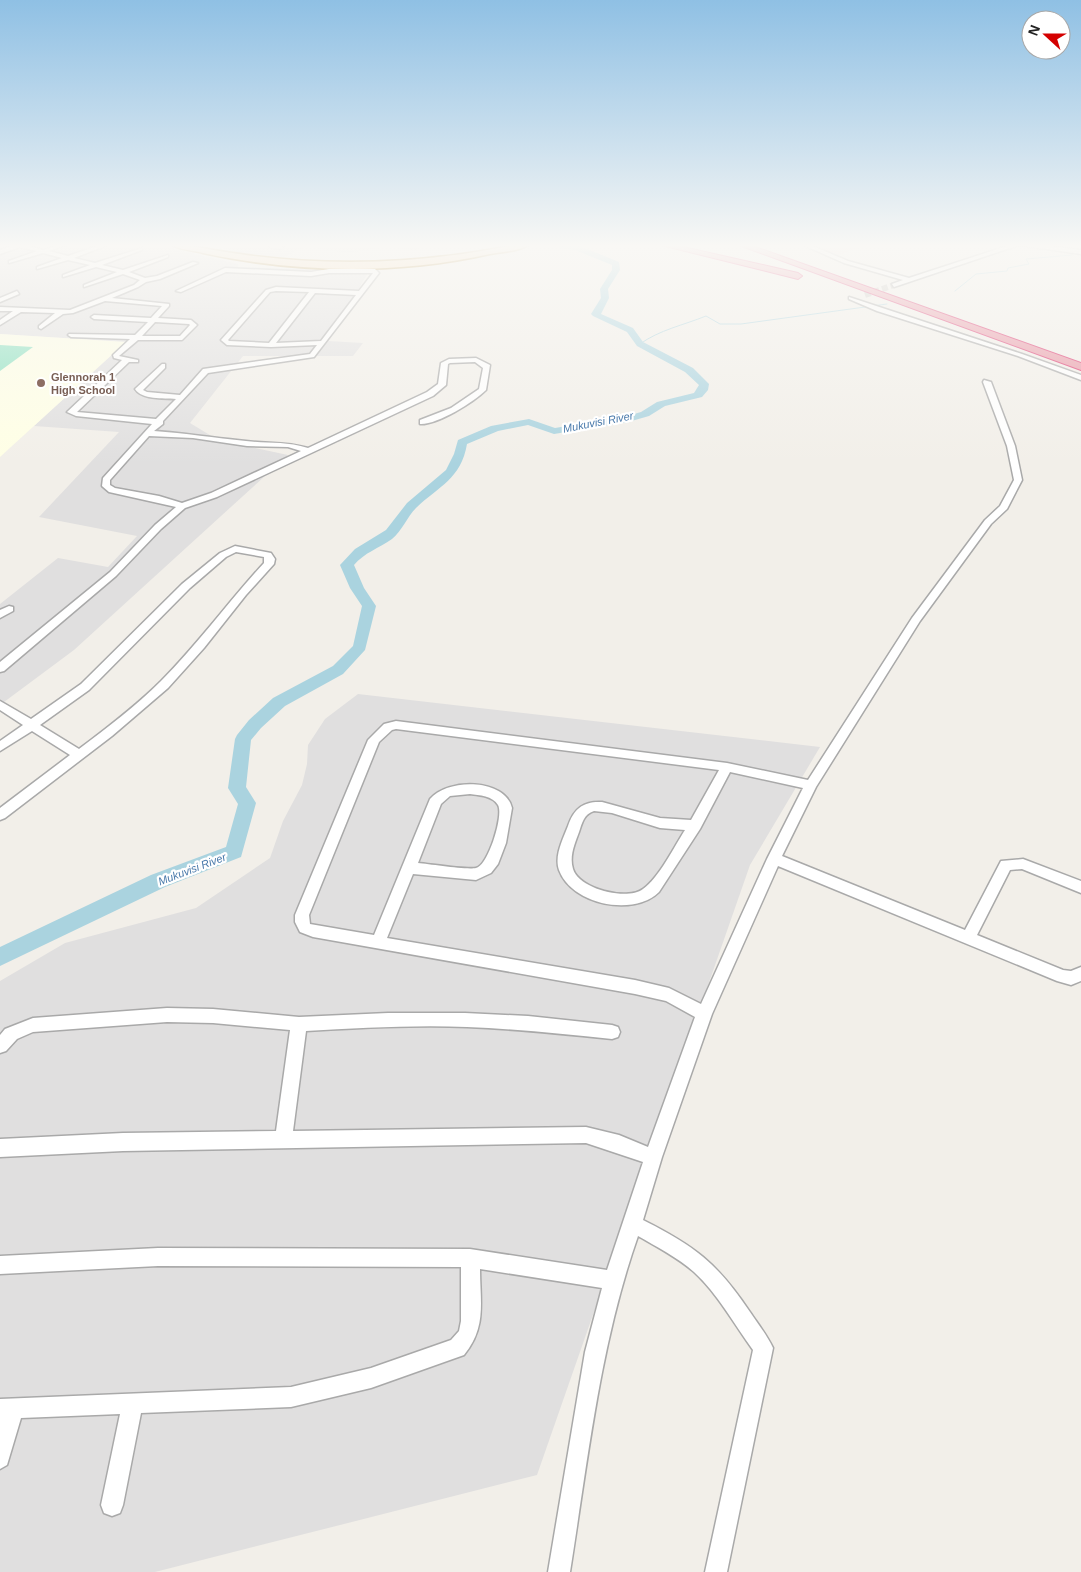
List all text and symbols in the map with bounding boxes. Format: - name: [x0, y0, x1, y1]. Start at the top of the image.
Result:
- north arrow: [1021, 10, 1071, 60]
- text: N: [1025, 23, 1043, 38]
- place label: Glennorah 1 High School: [51, 371, 115, 396]
- marker: Glennorah 1 High School: [35, 377, 47, 389]
- water label: Mukuvisi River: [562, 409, 636, 435]
- water label: Mukuvisi River: [156, 850, 229, 887]

